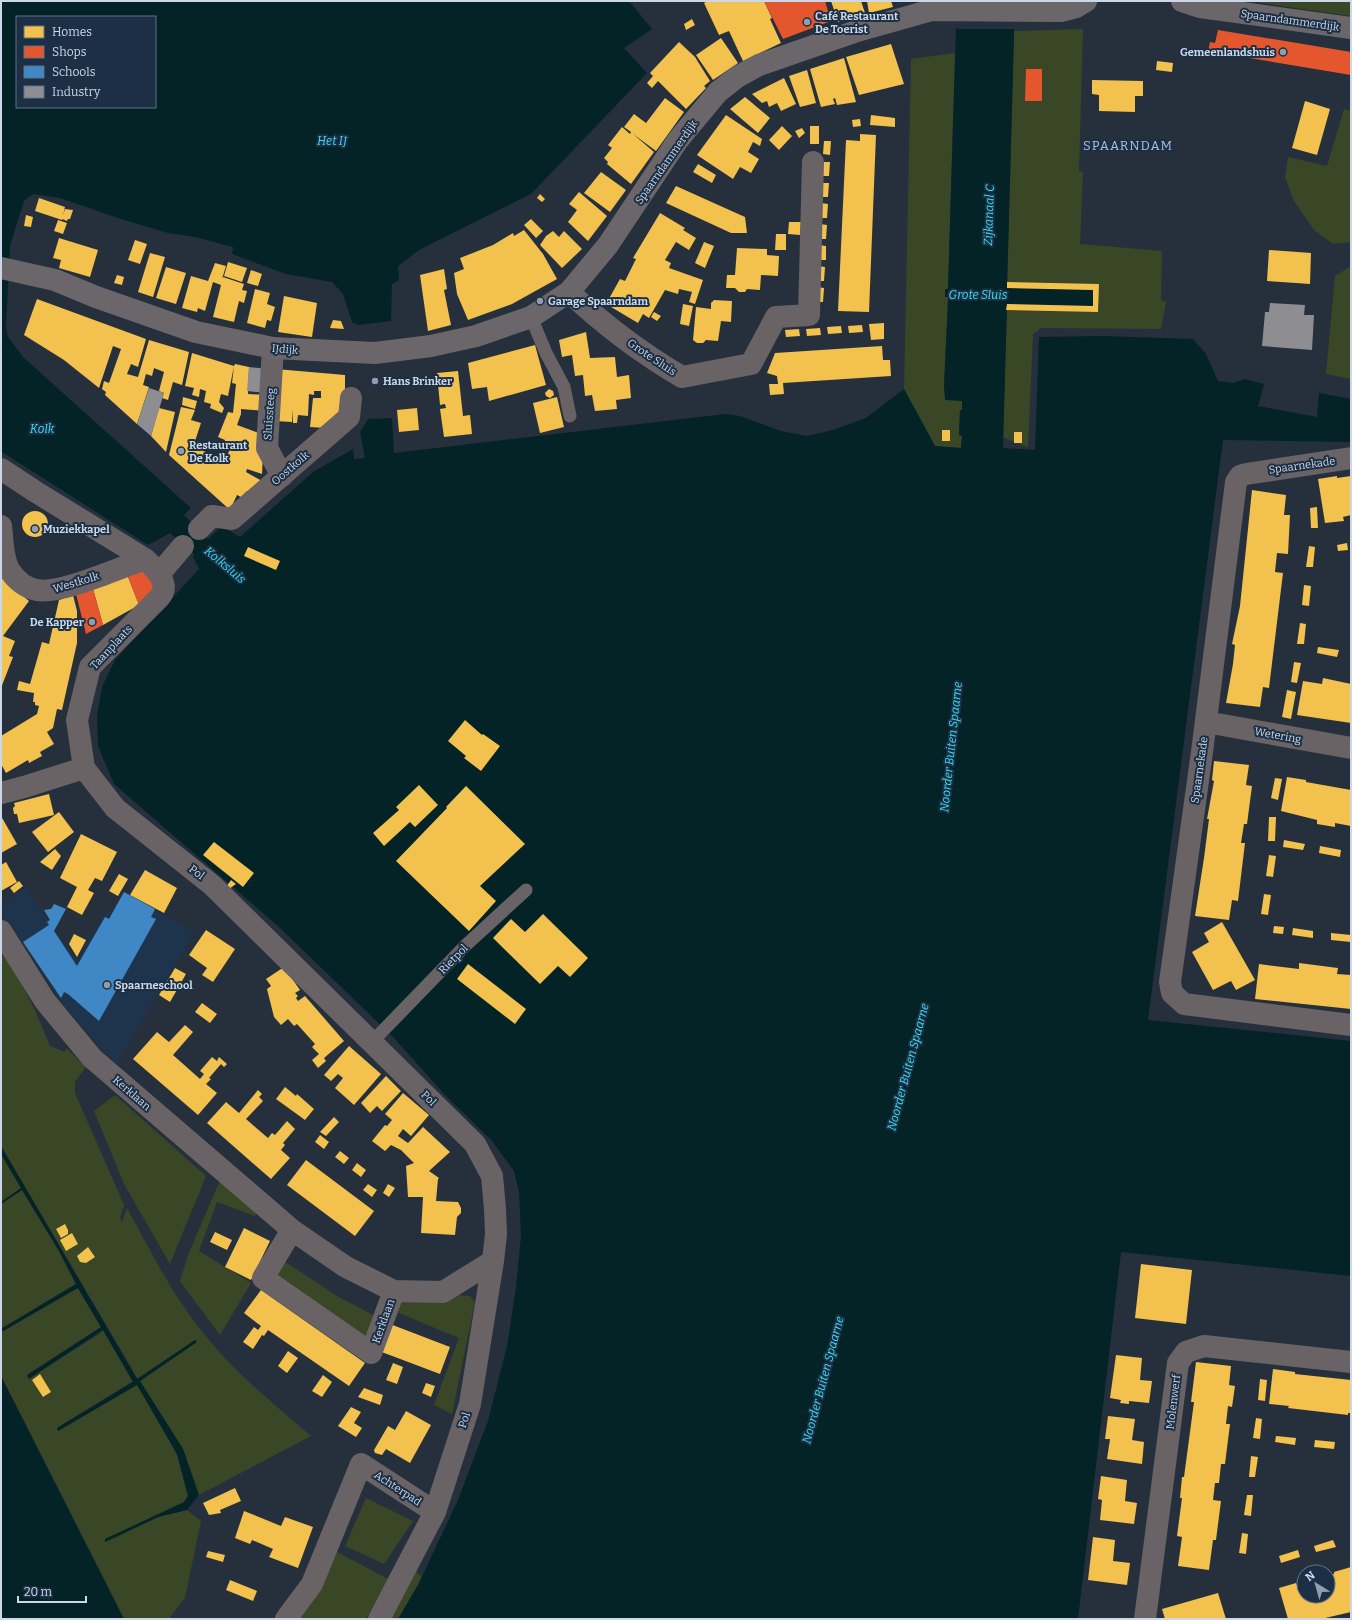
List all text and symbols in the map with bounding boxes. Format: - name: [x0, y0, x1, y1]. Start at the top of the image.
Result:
- street label: Spaarndammerdijk: [1240, 7, 1341, 34]
- place label: Café Restaurant De Toerist: [815, 10, 899, 36]
- legend: [16, 16, 156, 108]
- marker: Café Restaurant De Toerist: [802, 17, 812, 27]
- text: Homes: [52, 25, 92, 39]
- text: Shops: [52, 45, 87, 59]
- place label: Gemeenlandshuis: [1180, 46, 1276, 59]
- marker: Gemeenlandshuis: [1278, 47, 1288, 57]
- text: Schools: [52, 65, 96, 79]
- text: Industry: [52, 85, 101, 99]
- street label: Spaarndammerdijk: [633, 117, 701, 207]
- water label: Het IJ: [317, 134, 348, 148]
- district label: SPAARNDAM: [1083, 138, 1173, 153]
- water label: Zijkanaal C: [981, 184, 997, 246]
- water label: Grote Sluis: [949, 288, 1008, 302]
- place label: Garage Spaarndam: [548, 295, 648, 308]
- marker: Garage Spaarndam: [535, 296, 545, 306]
- street label: Grote Sluis: [625, 336, 679, 379]
- street label: IJdijk: [271, 342, 299, 357]
- place label: Hans Brinker: [383, 375, 453, 388]
- marker: Hans Brinker: [370, 376, 380, 386]
- street label: Sluissteeg: [261, 387, 278, 441]
- water label: Kolk: [30, 422, 55, 436]
- place label: Restaurant De Kolk: [189, 439, 248, 465]
- marker: Restaurant De Kolk: [176, 446, 186, 456]
- street label: Oostkolk: [269, 448, 312, 488]
- street label: Spaarnekade: [1268, 454, 1336, 477]
- place label: Muziekkapel: [43, 523, 110, 536]
- marker: Muziekkapel: [30, 524, 40, 534]
- water label: Kolksluis: [202, 544, 249, 586]
- street label: Westkolk: [52, 569, 101, 596]
- place label: De Kapper: [30, 616, 85, 629]
- marker: De Kapper: [87, 617, 97, 627]
- street label: Taanplaats: [88, 623, 135, 672]
- water label: Noorder Buiten Spaarne: [937, 681, 965, 813]
- street label: Wetering: [1253, 725, 1302, 746]
- street label: Spaarnekade: [1188, 736, 1211, 804]
- street label: Pol: [186, 862, 207, 882]
- street label: Rietpol: [436, 942, 471, 977]
- place label: Spaarneschool: [115, 979, 193, 992]
- marker: Spaarneschool: [102, 980, 112, 990]
- water label: Noorder Buiten Spaarne: [884, 1002, 932, 1132]
- street label: Kerklaan: [110, 1073, 153, 1113]
- street label: Pol: [418, 1088, 439, 1109]
- street label: Kerklaan: [369, 1297, 397, 1345]
- water label: Noorder Buiten Spaarne: [799, 1315, 847, 1445]
- street label: Molenwerf: [1164, 1373, 1183, 1430]
- street label: Pol: [456, 1411, 473, 1430]
- street label: Achterpad: [372, 1468, 424, 1509]
- north arrow: [1296, 1564, 1336, 1604]
- text: N: [1303, 1568, 1318, 1584]
- scale bar: [18, 1578, 86, 1604]
- text: 20 m: [24, 1585, 53, 1599]

